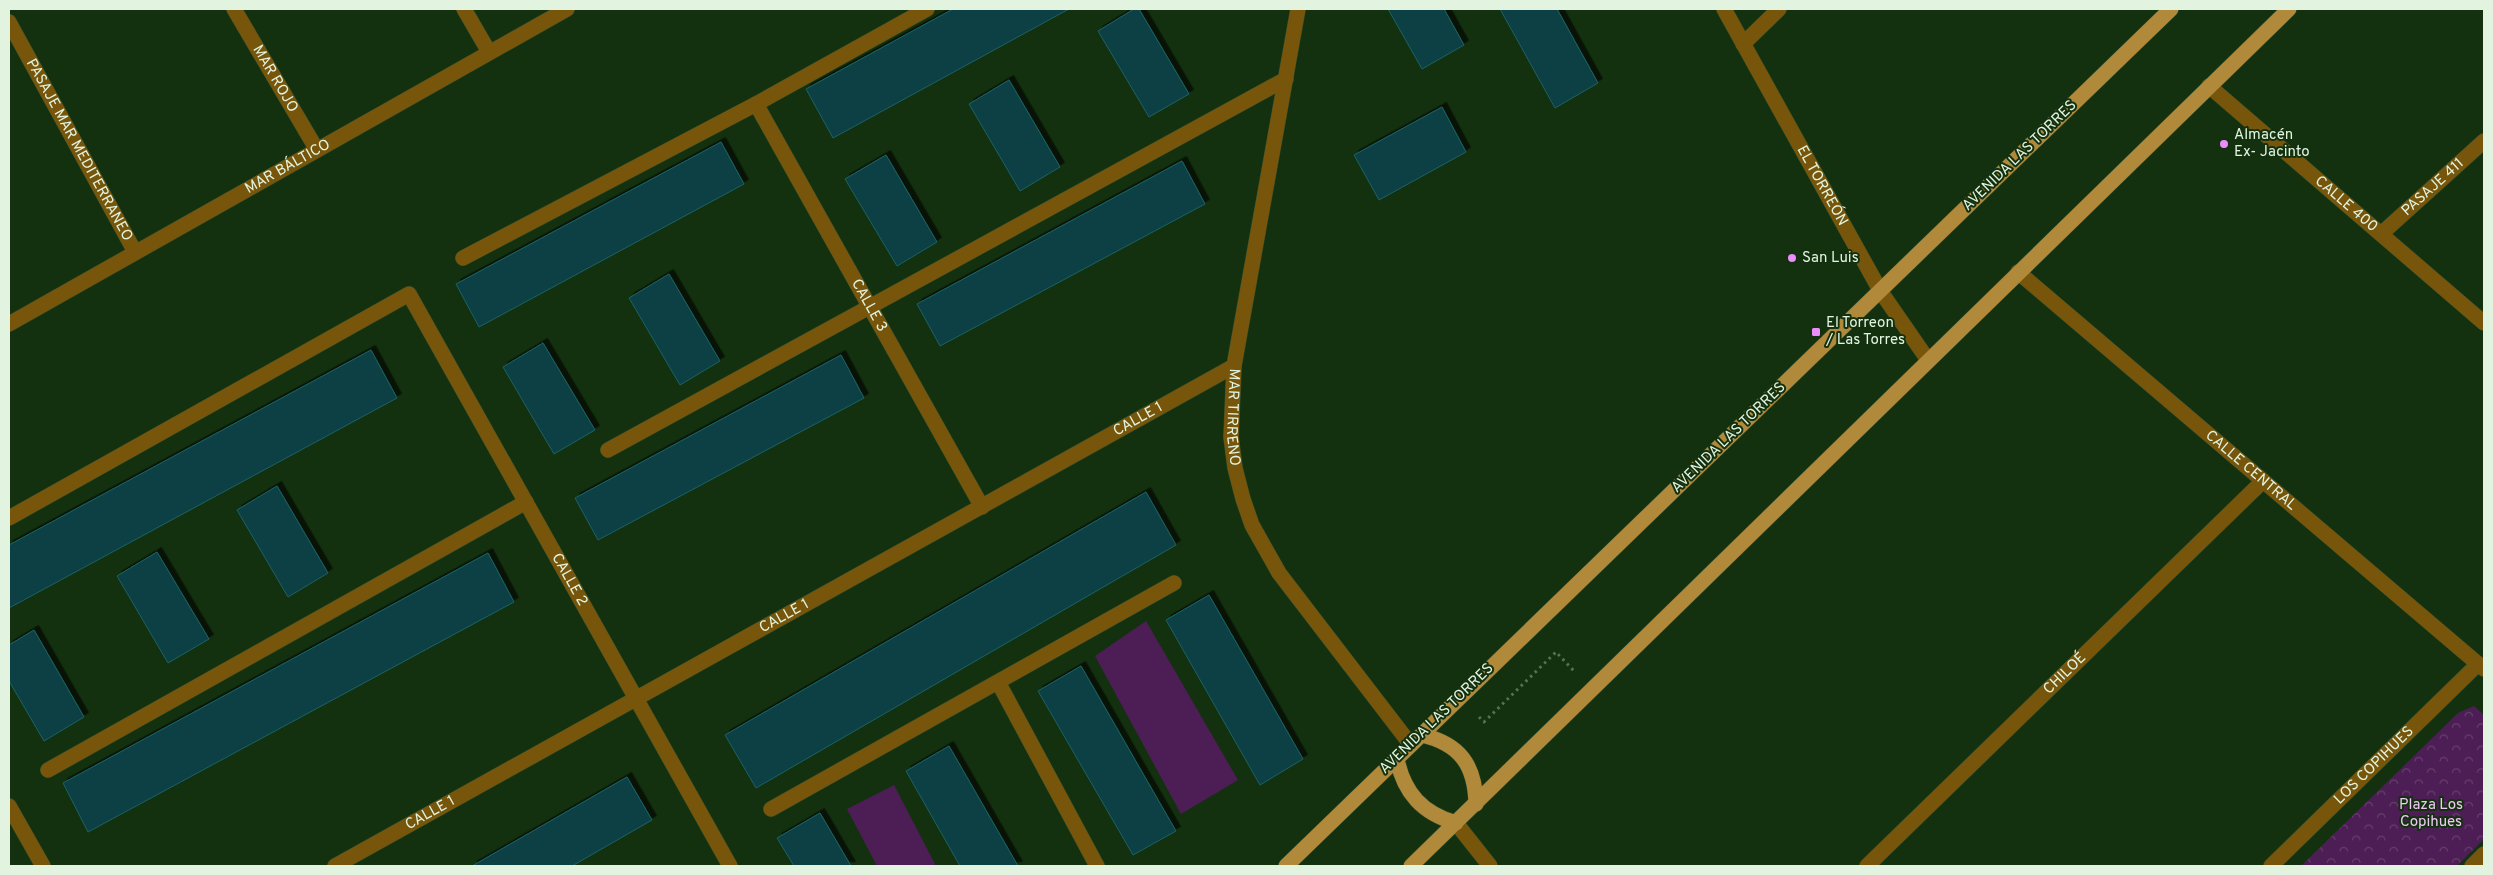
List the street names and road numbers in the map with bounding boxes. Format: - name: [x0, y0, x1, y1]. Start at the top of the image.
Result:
- street label: MAR ROJO: [248, 42, 302, 116]
- street label: PASAJE MAR MEDITERRANEO: [22, 56, 137, 245]
- street label: AVENIDA LAS TORRES: [1959, 96, 2081, 216]
- street label: MAR BÁLTICO: [242, 135, 334, 198]
- street label: EL TORREÓN: [1792, 142, 1852, 229]
- street label: PASAJE 411: [2398, 154, 2468, 220]
- street label: CALLE 400: [2311, 172, 2382, 237]
- street label: CALLE 3: [847, 276, 891, 335]
- street label: MAR TIRRENO: [1221, 368, 1244, 467]
- street label: AVENIDA LAS TORRES: [1668, 378, 1790, 498]
- street label: CALLE 1: [1110, 398, 1166, 441]
- street label: CALLE CENTRAL: [2201, 426, 2301, 515]
- street label: CALLE 2: [547, 550, 592, 609]
- street label: CALLE 1: [756, 595, 813, 638]
- street label: CHILOÉ: [2039, 648, 2090, 699]
- street label: AVENIDA LAS TORRES: [1376, 659, 1498, 779]
- street label: LOS COPIHUES: [2330, 722, 2418, 809]
- street label: CALLE 1: [402, 792, 459, 834]

